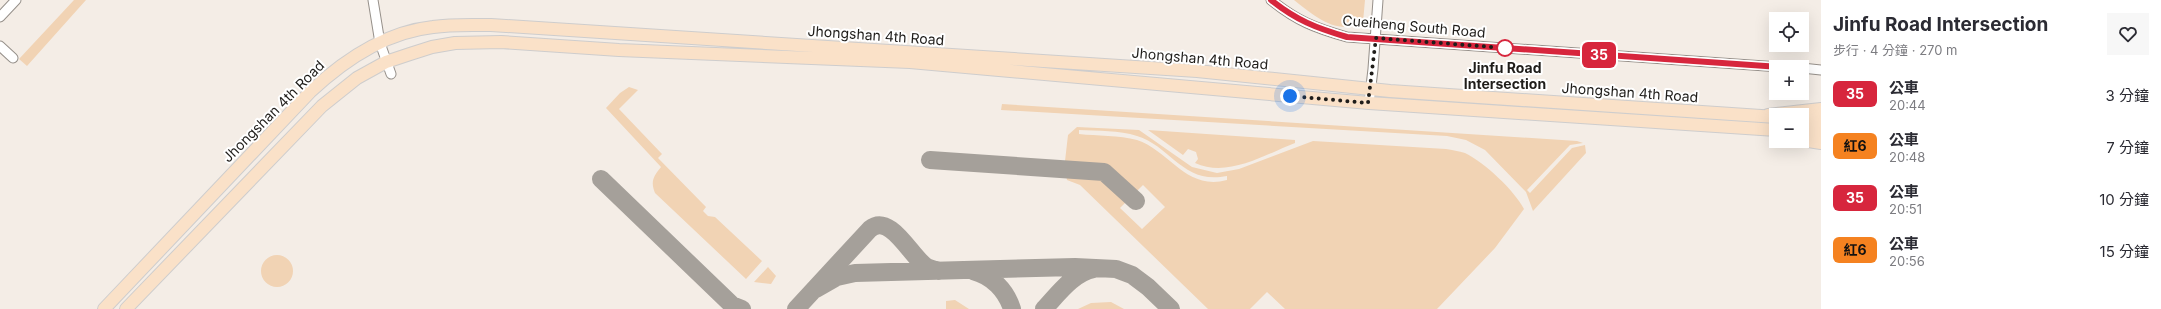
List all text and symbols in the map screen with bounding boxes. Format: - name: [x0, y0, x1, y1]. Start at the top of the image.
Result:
- street label: Cueiheng South Road: [1342, 11, 1486, 41]
- map controls: [1769, 12, 1809, 148]
- button: locate: [1769, 12, 1809, 52]
- text: Jinfu Road Intersection: [1833, 13, 2048, 36]
- button: heart: [2107, 13, 2149, 55]
- street label: Jhongshan 4th Road: [807, 22, 945, 48]
- marker: Jinfu Road Intersection: [1496, 39, 1514, 57]
- line badge: 35: [1581, 42, 1617, 68]
- text: 步行 · 4 分鐘 · 270 m: [1833, 42, 1958, 58]
- street label: Jhongshan 4th Road: [1131, 44, 1269, 72]
- text: 35: [1590, 46, 1608, 63]
- street label: Jhongshan 4th Road: [219, 57, 327, 165]
- place label: Jinfu Road Intersection: [1464, 59, 1546, 92]
- button: +: [1769, 60, 1809, 100]
- text: 公車: [1889, 78, 1919, 97]
- street label: Jhongshan 4th Road: [1561, 79, 1699, 105]
- text: 35: [1846, 85, 1864, 102]
- your location: [1280, 86, 1300, 106]
- text: 3 分鐘: [2106, 86, 2149, 105]
- text: 20:44: [1889, 97, 1926, 113]
- button: −: [1769, 108, 1809, 148]
- text: 公車: [1889, 130, 1919, 149]
- text: 紅6: [1843, 137, 1867, 154]
- text: 7 分鐘: [2106, 138, 2149, 157]
- text: 20:48: [1889, 149, 1925, 165]
- text: 公車: [1889, 182, 1919, 201]
- text: 35: [1846, 189, 1864, 206]
- text: 10 分鐘: [2099, 190, 2149, 209]
- text: 20:51: [1889, 201, 1922, 217]
- text: 公車: [1889, 234, 1919, 253]
- text: 紅6: [1843, 241, 1867, 258]
- text: 15 分鐘: [2100, 242, 2149, 261]
- text: 20:56: [1889, 253, 1925, 269]

